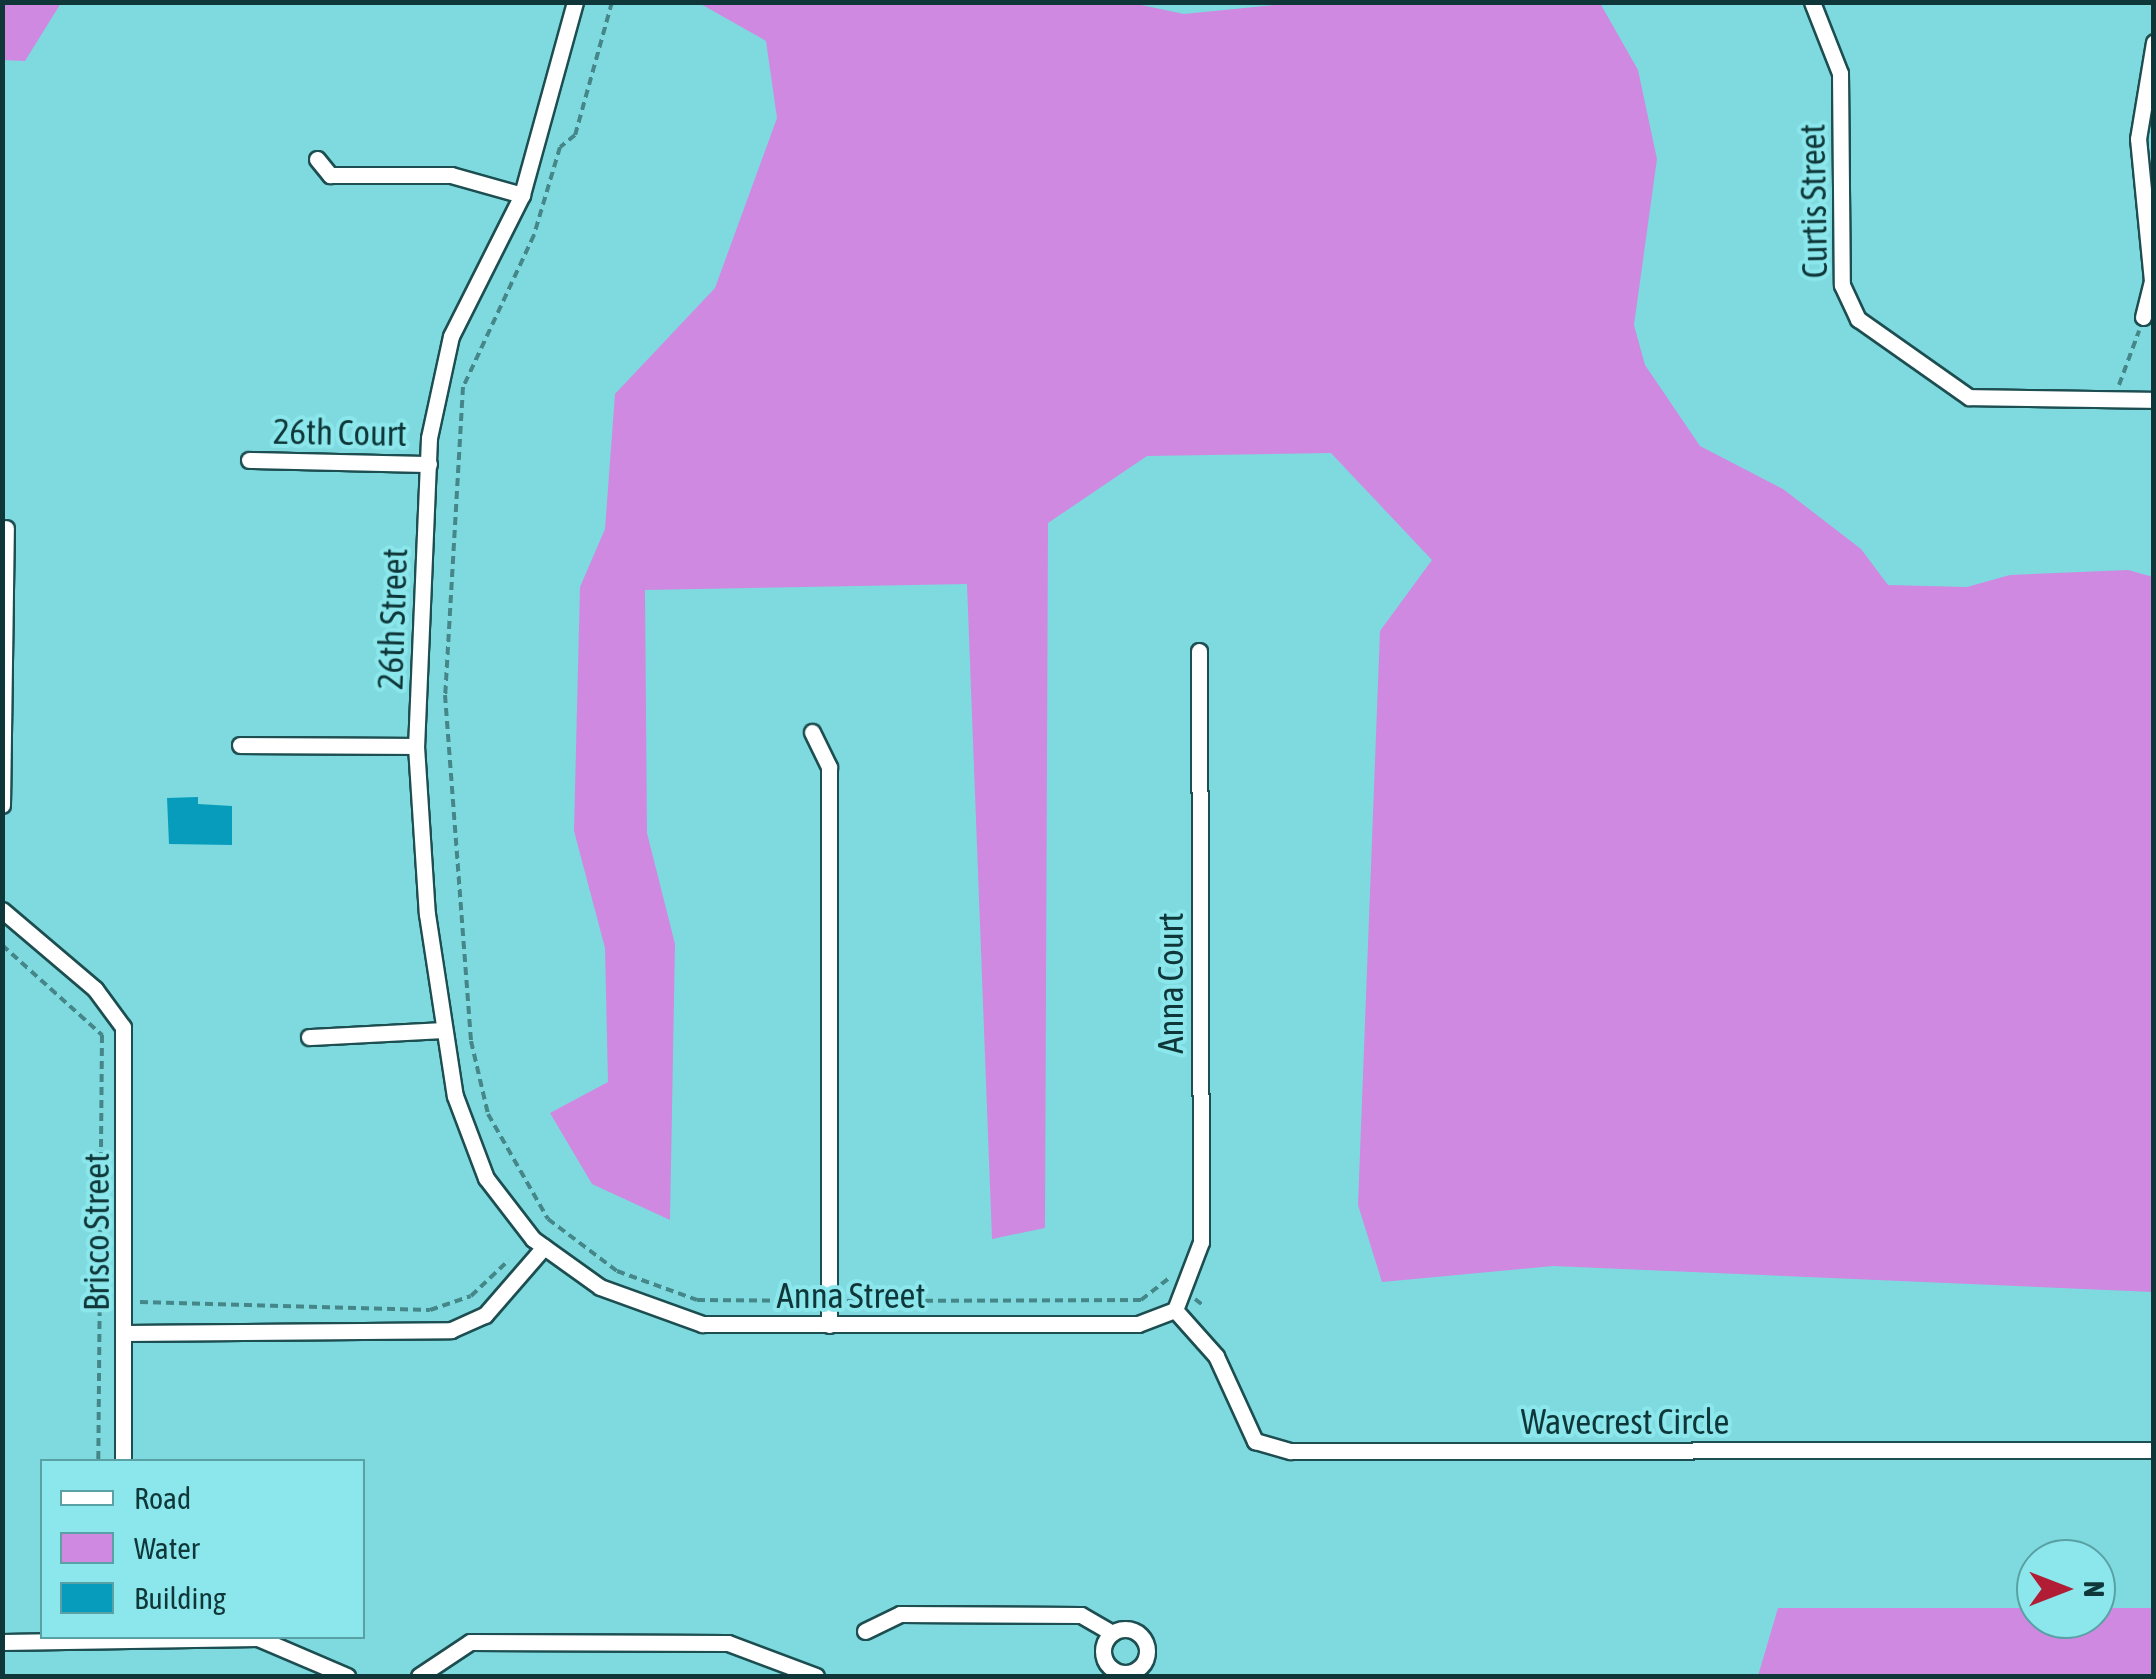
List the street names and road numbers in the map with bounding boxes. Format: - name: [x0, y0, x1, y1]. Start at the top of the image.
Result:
- street label: Curtis Street: [1791, 123, 1835, 279]
- street label: 26th Court: [273, 410, 407, 454]
- street label: 26th Street: [369, 548, 415, 690]
- street label: Anna Court: [1149, 912, 1191, 1054]
- street label: Brisco Street: [75, 1153, 117, 1311]
- street label: Anna Street: [777, 1274, 925, 1316]
- street label: Wavecrest Circle: [1521, 1400, 1729, 1442]

